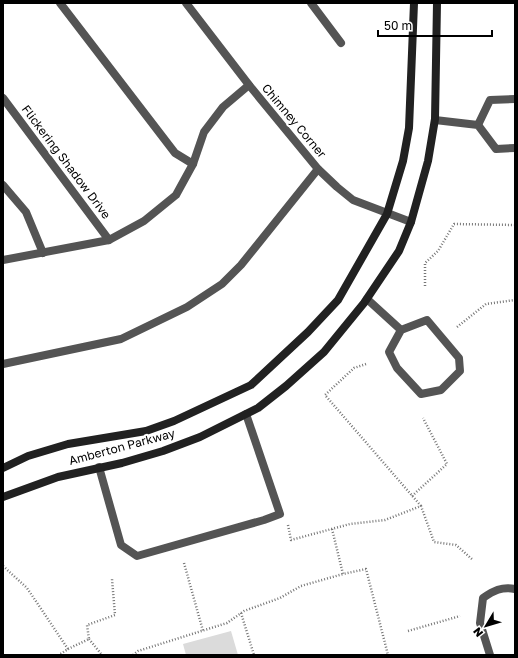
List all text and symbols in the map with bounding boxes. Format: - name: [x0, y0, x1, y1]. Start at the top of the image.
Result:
- scale bar: [378, 12, 492, 38]
- text: 50 m: [384, 18, 412, 33]
- street label: Chimney Corner: [259, 81, 330, 161]
- street label: Flickering Shadow Drive: [19, 102, 114, 222]
- street label: Amberton Parkway: [67, 425, 177, 468]
- north arrow: [466, 606, 506, 646]
- text: N: [470, 625, 485, 640]

